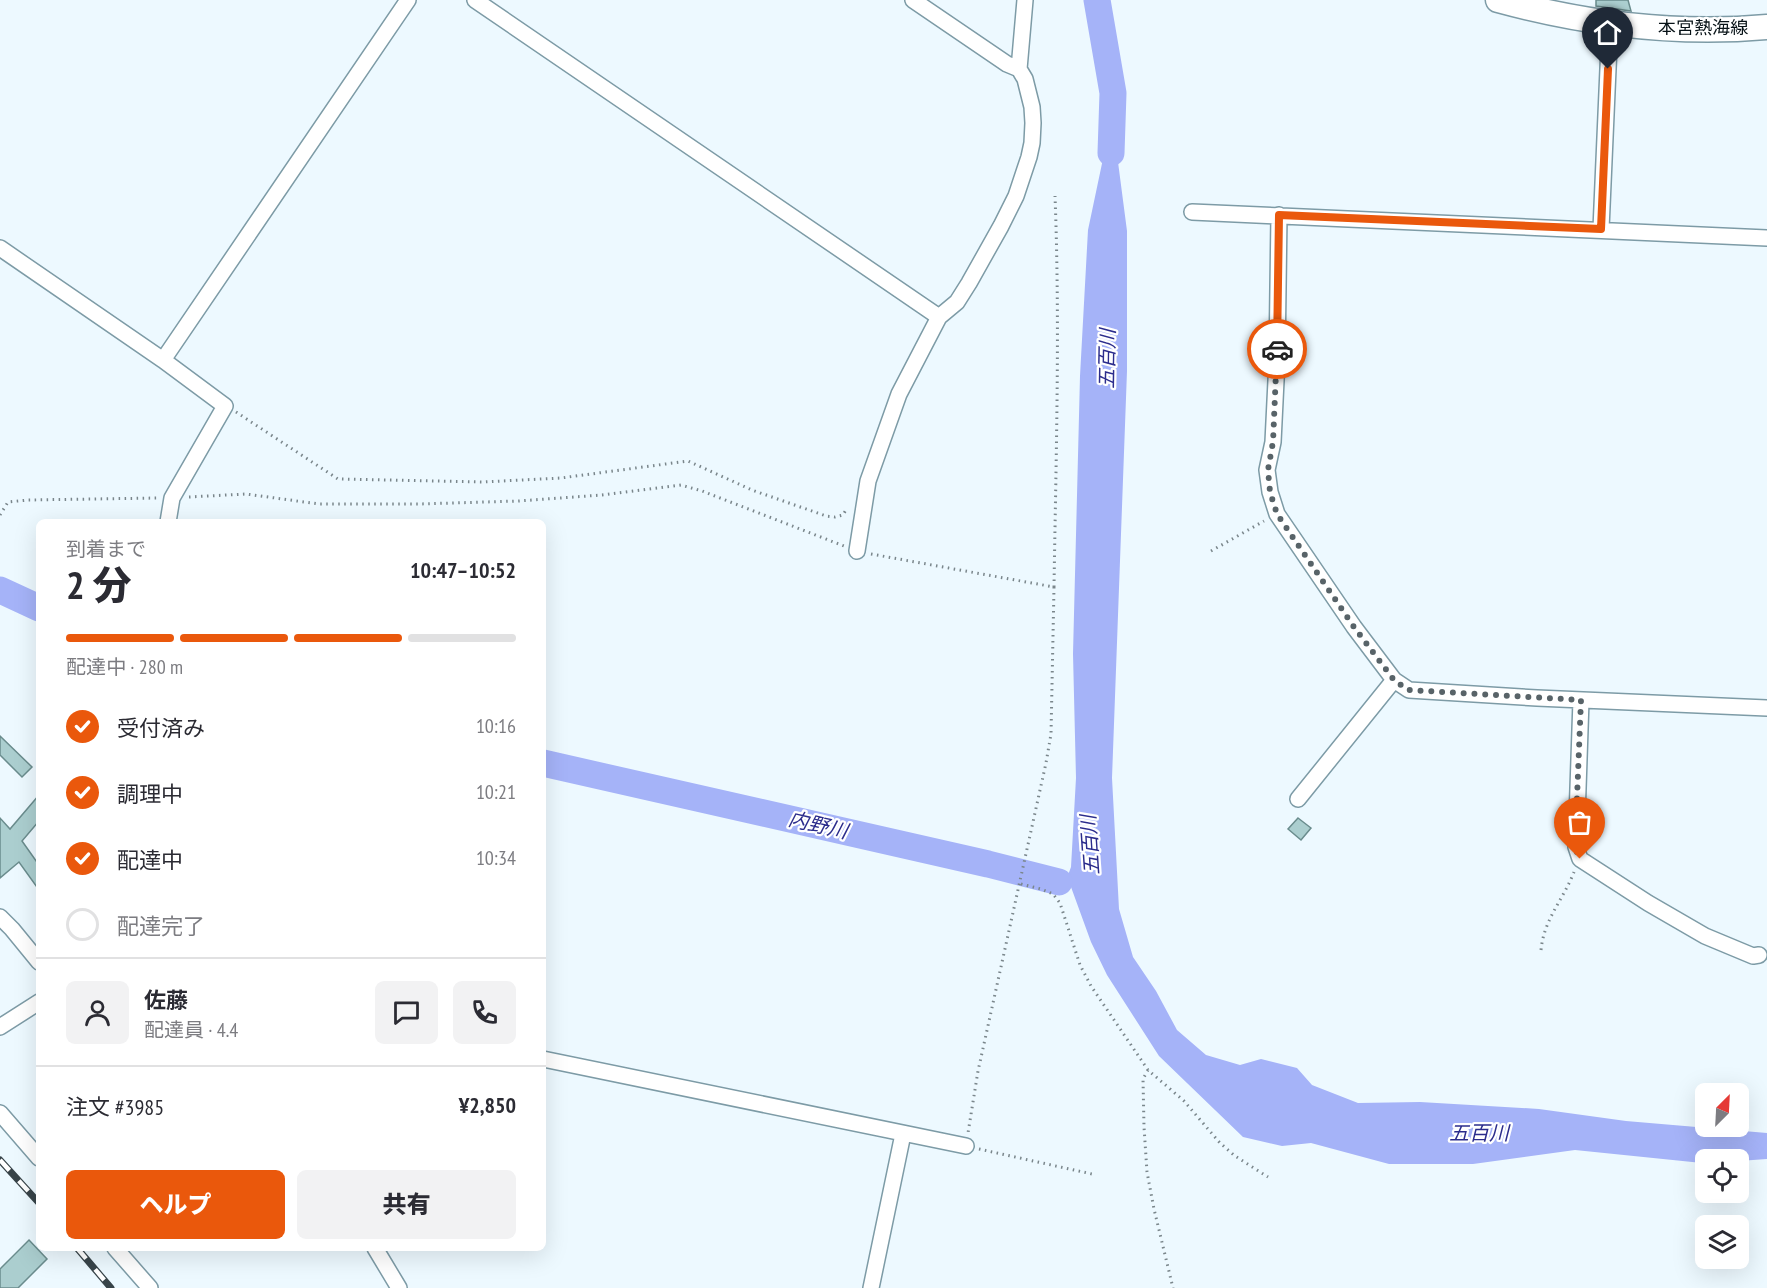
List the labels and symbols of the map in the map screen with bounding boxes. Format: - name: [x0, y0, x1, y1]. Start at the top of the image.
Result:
- pin: [1582, 7, 1633, 69]
- street label: 本宮熱海線: [1658, 16, 1748, 39]
- courier: [1247, 319, 1307, 379]
- water label: 五百川: [1093, 327, 1121, 389]
- pin: [1554, 797, 1605, 859]
- water label: 内野川: [786, 806, 852, 845]
- water label: 五百川: [1075, 812, 1105, 876]
- north arrow: [1695, 1083, 1749, 1137]
- water label: 五百川: [1449, 1120, 1511, 1146]

